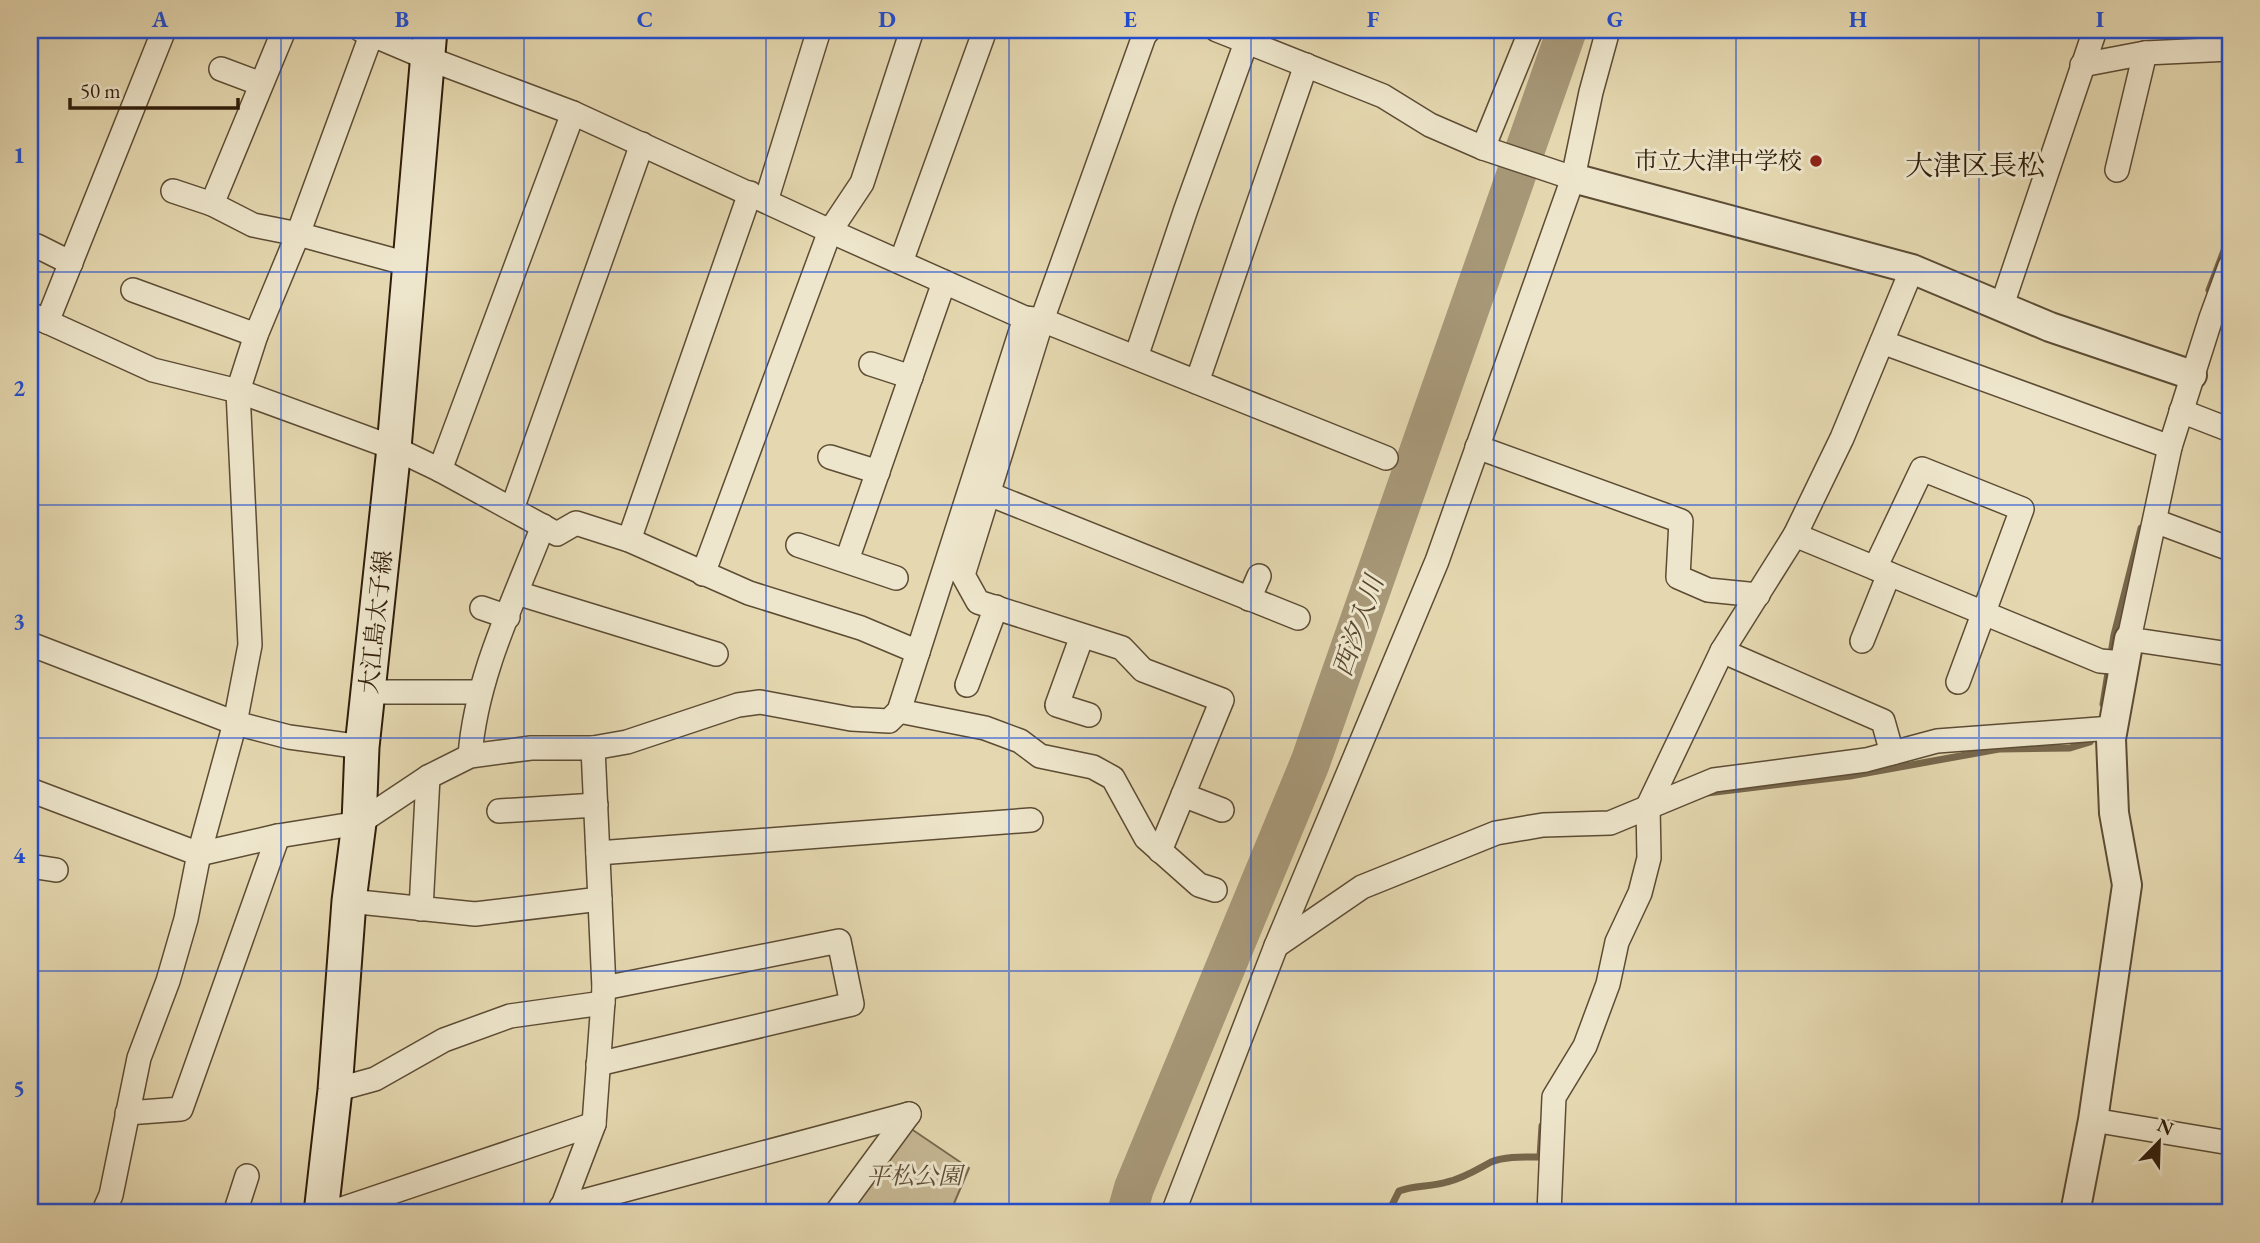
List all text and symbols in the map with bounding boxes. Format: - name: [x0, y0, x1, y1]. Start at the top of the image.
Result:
- text: A: [151, 4, 169, 34]
- text: B: [395, 4, 409, 34]
- text: C: [637, 4, 653, 34]
- text: D: [878, 4, 896, 34]
- text: E: [1123, 4, 1137, 34]
- text: F: [1367, 4, 1380, 34]
- text: G: [1607, 4, 1623, 34]
- text: H: [1849, 4, 1867, 34]
- text: I: [2096, 4, 2104, 34]
- scale bar: [70, 66, 238, 110]
- text: 50 m: [80, 77, 121, 104]
- text: 1: [13, 140, 25, 170]
- place label: 市立大津中学校: [1634, 145, 1802, 176]
- district label: 大津区長松: [1905, 147, 2045, 183]
- marker: 市立大津中学校: [1808, 153, 1824, 169]
- text: 2: [13, 373, 25, 403]
- street label: 大江島太子線: [353, 549, 398, 695]
- water label: 西汐入川: [1325, 568, 1392, 681]
- text: 3: [13, 606, 25, 636]
- text: 4: [13, 840, 26, 870]
- text: 5: [13, 1073, 25, 1103]
- north arrow: [2124, 1106, 2194, 1176]
- text: N: [2153, 1112, 2178, 1142]
- park label: 平松公園: [866, 1160, 966, 1191]

